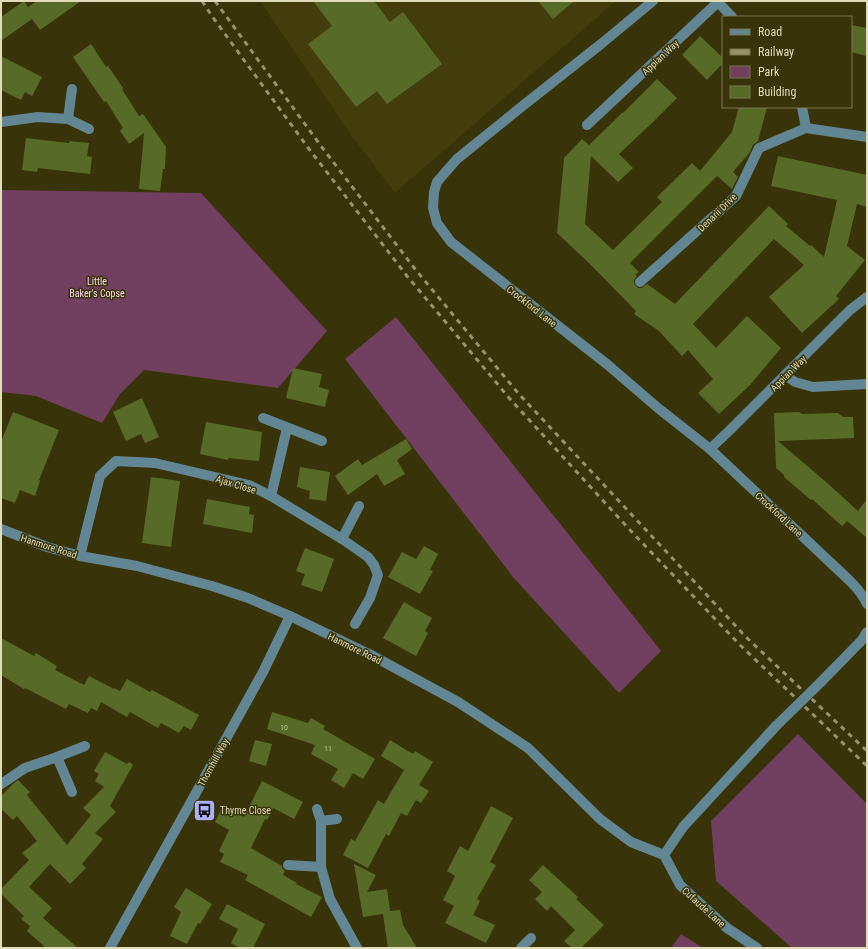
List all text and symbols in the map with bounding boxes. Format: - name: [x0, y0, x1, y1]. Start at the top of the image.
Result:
- legend: [722, 16, 852, 108]
- text: Road: [758, 25, 782, 39]
- street label: Appian Way: [640, 38, 681, 77]
- text: Railway: [758, 45, 794, 59]
- text: Park: [758, 65, 780, 79]
- text: Building: [758, 85, 796, 99]
- street label: Denarii Drive: [696, 191, 739, 234]
- park label: Little Baker's Copse: [69, 276, 125, 299]
- street label: Crockford Lane: [505, 284, 559, 329]
- street label: Appian Way: [768, 353, 809, 394]
- street label: Ajax Close: [214, 473, 258, 496]
- street label: Crockford Lane: [753, 490, 805, 539]
- street label: Hanmore Road: [19, 532, 78, 561]
- street label: Hanmore Road: [326, 631, 383, 666]
- house number: 10: [280, 723, 288, 732]
- street label: Thornhill Way: [196, 736, 231, 788]
- house number: 11: [324, 744, 332, 753]
- bus stop icon: Thyme Close: [192, 797, 218, 823]
- place label: Thyme Close: [220, 805, 271, 816]
- street label: Cufaude Lane: [680, 885, 728, 930]

